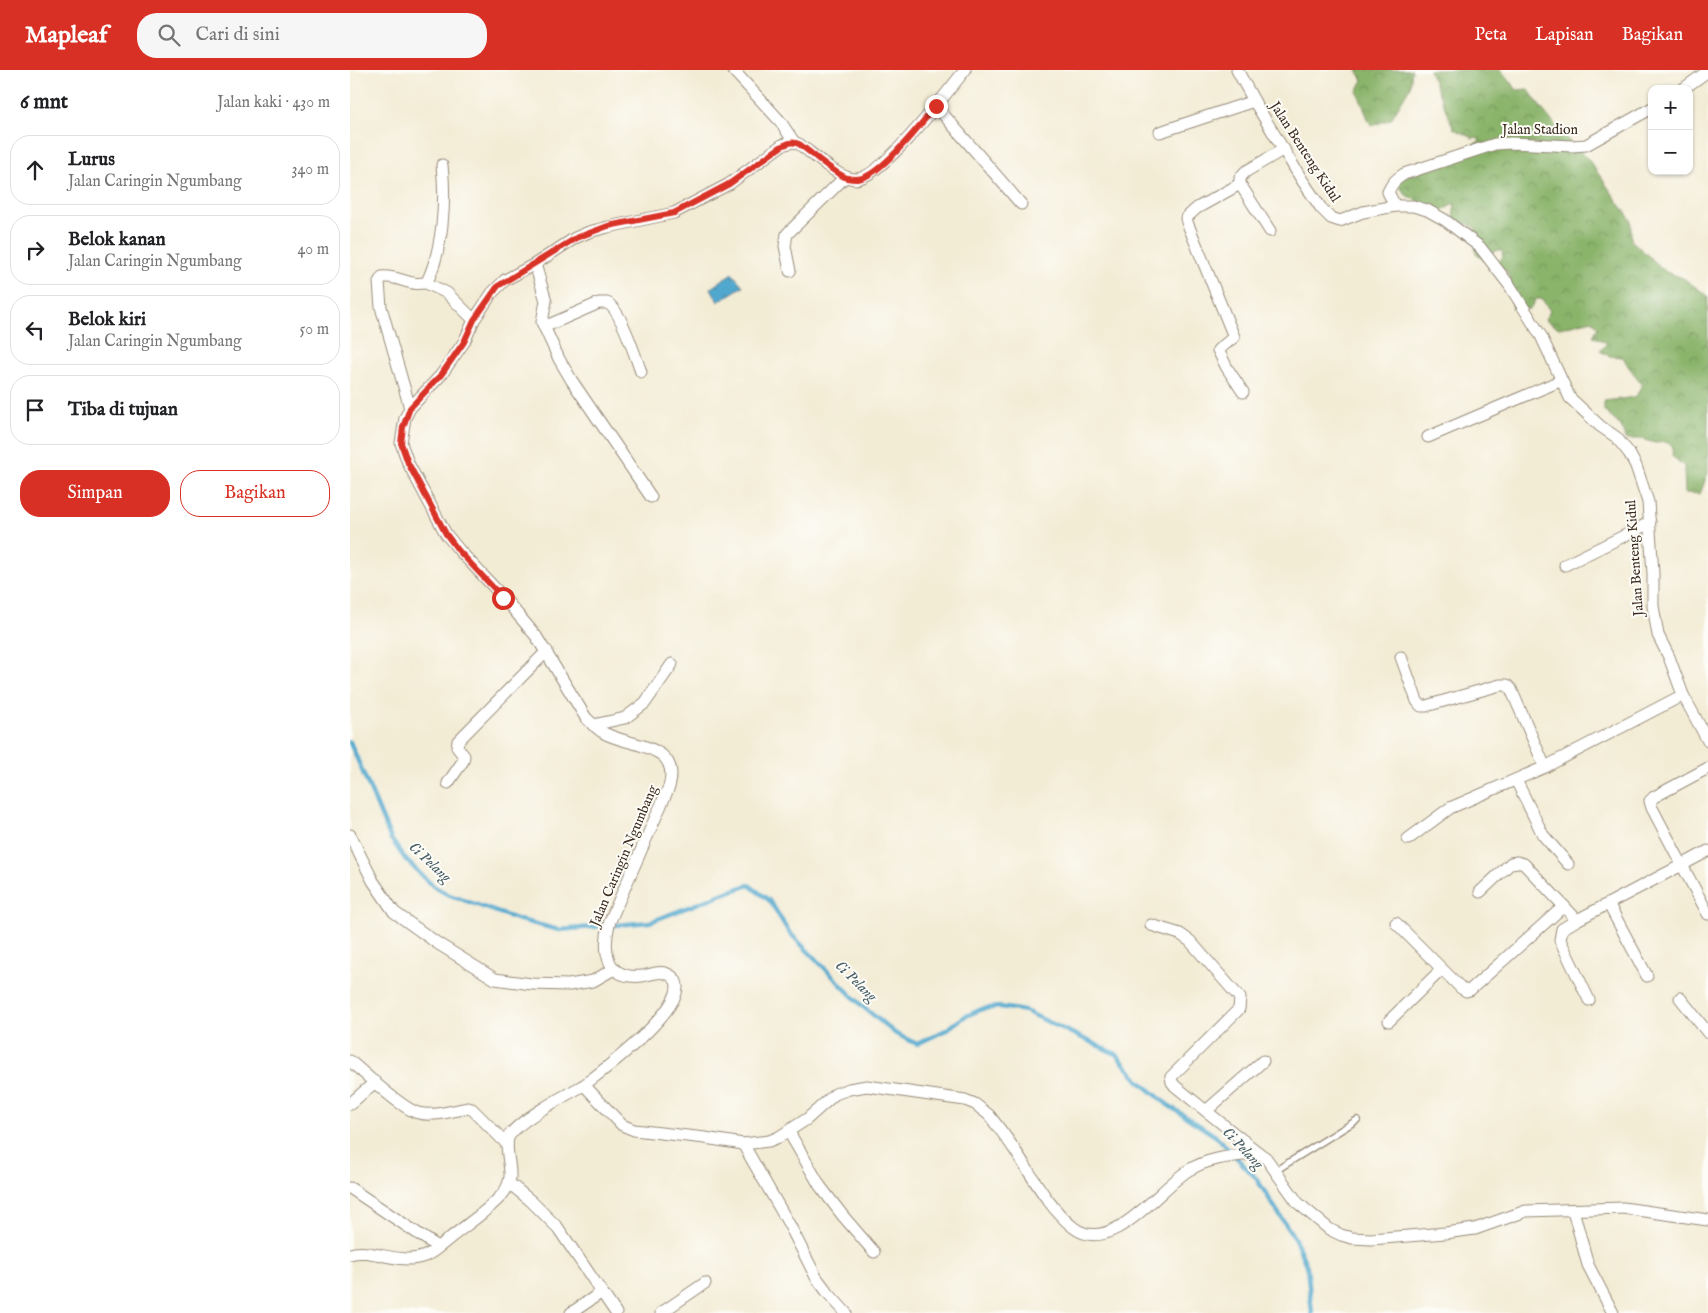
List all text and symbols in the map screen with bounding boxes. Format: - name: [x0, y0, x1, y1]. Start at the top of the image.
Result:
- search box: [137, 13, 487, 58]
- text: Mapleaf: [25, 20, 107, 51]
- icon: search: [155, 21, 183, 49]
- text: Cari di sini: [195, 23, 280, 47]
- text: Peta: [1475, 24, 1507, 47]
- text: Lapisan: [1535, 24, 1594, 47]
- text: Bagikan: [1622, 24, 1683, 47]
- map controls: [1648, 85, 1693, 175]
- button: +: [1648, 85, 1693, 130]
- text: 6 mnt: [20, 89, 68, 116]
- text: Jalan kaki · 430 m: [217, 93, 330, 113]
- route end: [925, 95, 948, 118]
- street label: Jalan Benteng Kidul: [1265, 97, 1344, 206]
- street label: Jalan Stadion: [1500, 121, 1579, 139]
- button: −: [1648, 130, 1693, 175]
- text: Lurus: [68, 148, 115, 172]
- icon: ahead: [21, 156, 49, 184]
- text: 340 m: [291, 160, 329, 180]
- text: Jalan Caringin Ngumbang: [68, 172, 242, 192]
- text: Belok kanan: [68, 228, 166, 252]
- icon: right: [21, 236, 49, 264]
- text: 40 m: [297, 240, 329, 260]
- text: Jalan Caringin Ngumbang: [68, 252, 242, 272]
- text: Belok kiri: [68, 308, 146, 332]
- icon: left: [21, 316, 49, 344]
- text: 50 m: [300, 320, 329, 340]
- text: Jalan Caringin Ngumbang: [68, 332, 242, 352]
- icon: arrive: [21, 396, 49, 424]
- text: Tiba di tujuan: [68, 398, 178, 422]
- button: Simpan: [20, 470, 170, 517]
- button: Bagikan: [180, 470, 330, 517]
- street label: Jalan Benteng Kidul: [1622, 499, 1648, 619]
- route start: [492, 587, 515, 610]
- street label: Jalan Caringin Ngumbang: [585, 782, 662, 931]
- water label: Ci Pelang: [404, 838, 456, 888]
- water label: Ci Pelang: [830, 956, 882, 1007]
- water label: Ci Pelang: [1218, 1123, 1268, 1175]

